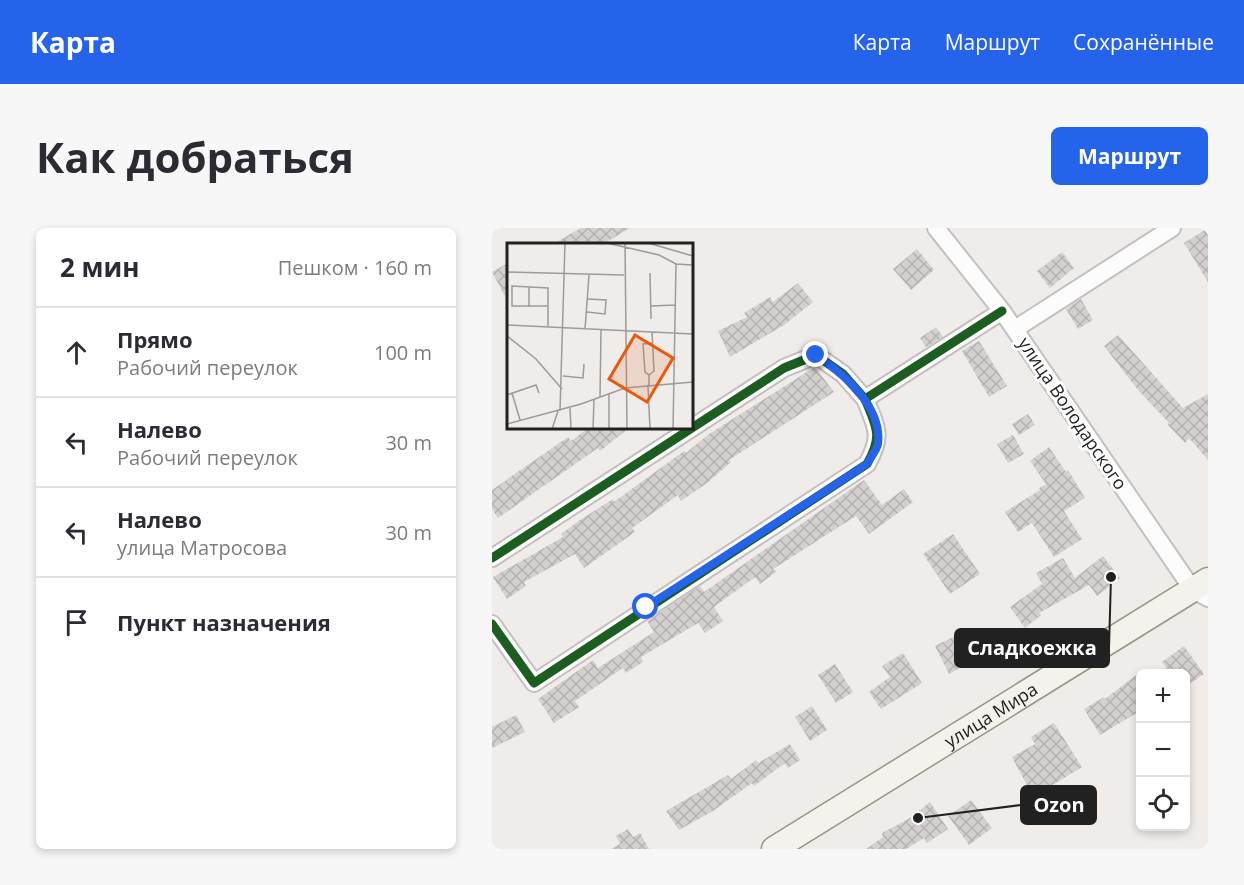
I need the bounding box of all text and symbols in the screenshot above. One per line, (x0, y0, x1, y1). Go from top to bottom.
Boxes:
text: Карта (30, 23, 116, 61)
text: Карта (853, 28, 912, 56)
text: Маршрут (945, 28, 1040, 56)
text: Сохранённые (1073, 28, 1214, 56)
button: Маршрут (1051, 127, 1208, 185)
text: Как добраться (36, 128, 354, 185)
inset map (507, 243, 693, 429)
text: 2 мин (60, 249, 140, 285)
text: Пешком · 160 m (278, 254, 432, 281)
text: Прямо (117, 324, 193, 354)
street label: улица Володарского (1013, 332, 1133, 494)
icon: ahead (60, 336, 93, 369)
text: 100 m (374, 339, 432, 366)
route end (802, 341, 828, 367)
text: Рабочий переулок (117, 354, 298, 381)
text: Налево (117, 414, 202, 444)
icon: left (60, 426, 93, 459)
text: 30 m (385, 429, 432, 456)
text: Рабочий переулок (117, 444, 298, 471)
text: Налево (117, 504, 202, 534)
icon: left (60, 516, 93, 549)
text: 30 m (385, 519, 432, 546)
text: улица Матросова (117, 534, 287, 561)
route start (632, 593, 658, 619)
icon: arrive (60, 606, 93, 639)
text: Пункт назначения (117, 607, 331, 637)
callout: Сладкоежка (955, 629, 1109, 667)
text: Сладкоежка (967, 634, 1097, 661)
map controls (1136, 669, 1190, 831)
button: + (1136, 669, 1190, 723)
street label: улица Мира (940, 677, 1042, 753)
button: − (1136, 723, 1190, 777)
button: locate (1136, 777, 1190, 831)
callout: Ozon (1021, 786, 1096, 824)
text: Ozon (1033, 791, 1085, 818)

